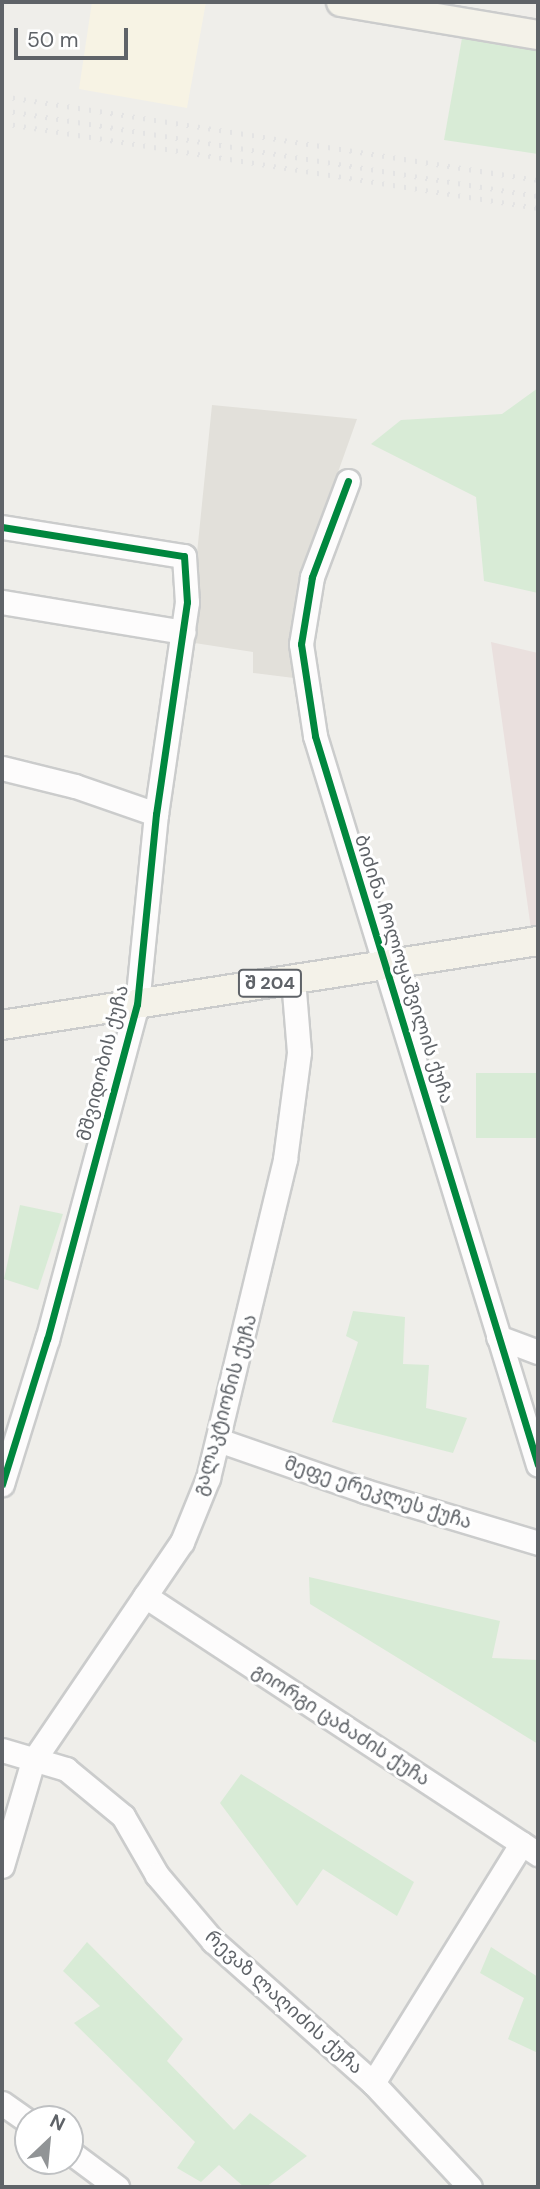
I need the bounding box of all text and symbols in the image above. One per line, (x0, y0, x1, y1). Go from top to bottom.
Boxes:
scale bar (18, 14, 131, 58)
text: 50 m (27, 26, 78, 54)
street label: ბიძინა ჩოლოყაშვილის ქუჩა (350, 832, 458, 1106)
road number: შ 204 (237, 968, 303, 998)
street label: მშვიდობის ქუჩა (73, 983, 133, 1143)
street label: გალაკტიონის ქუჩა (188, 1312, 262, 1498)
street label: მეფე ერეკლეს ქუჩა (282, 1452, 474, 1534)
street label: გიორგი ცაბაძის ქუჩა (248, 1659, 434, 1791)
street label: რევაზ ლაღიძის ქუჩა (200, 1925, 368, 2079)
north arrow (14, 2105, 84, 2175)
text: N (46, 2108, 69, 2137)

